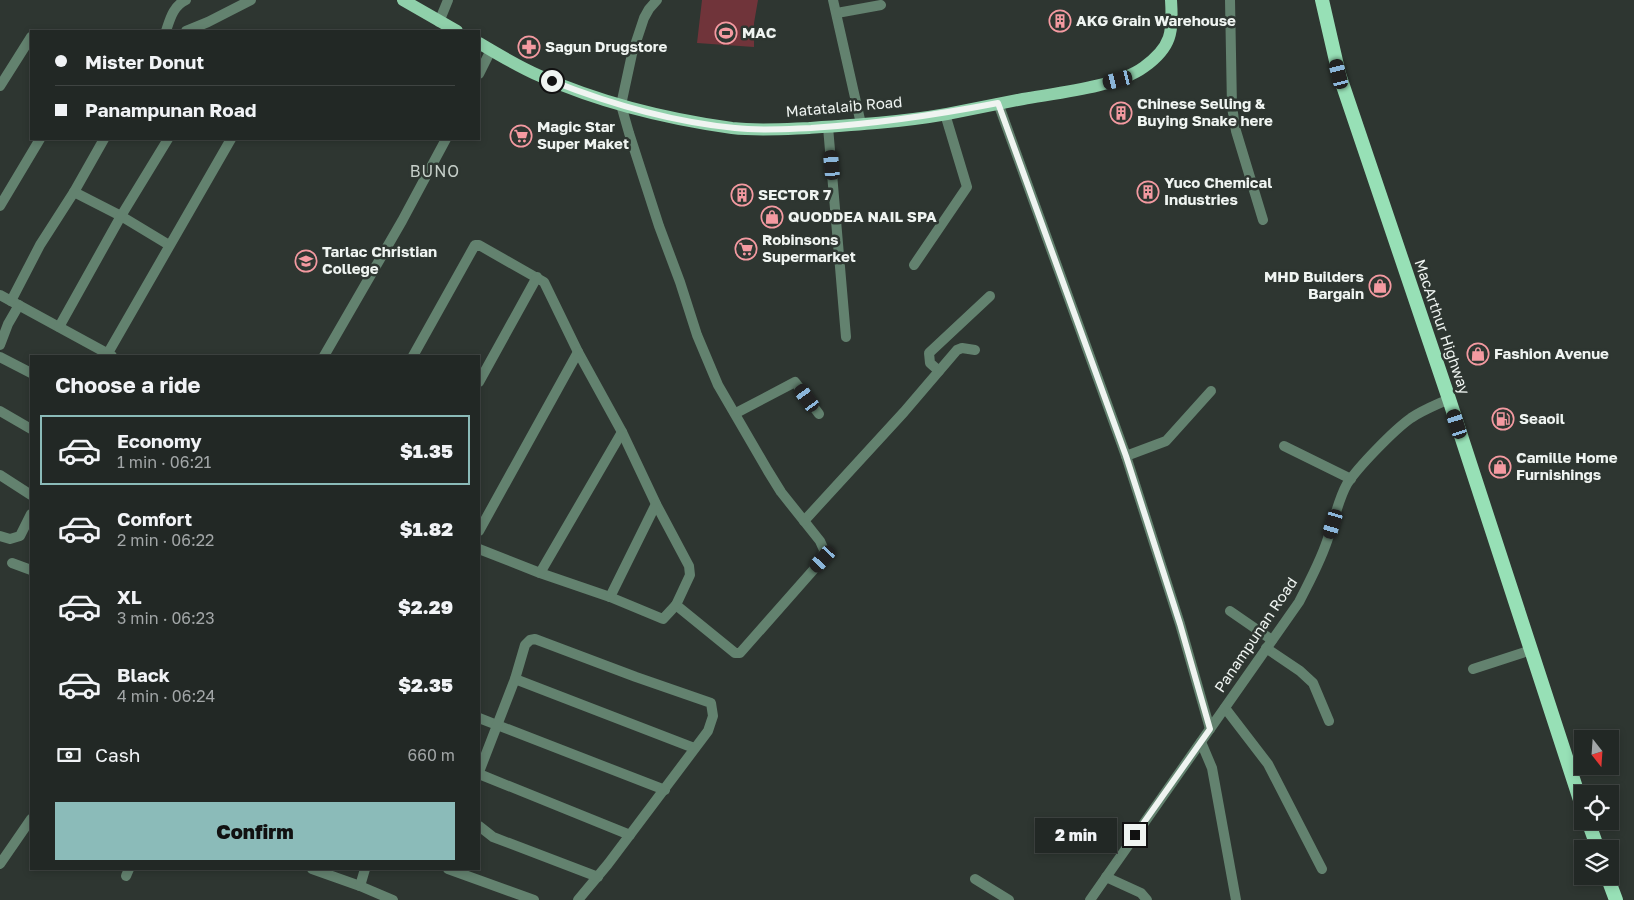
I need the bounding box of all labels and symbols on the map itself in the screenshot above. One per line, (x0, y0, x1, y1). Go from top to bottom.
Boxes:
building icon: AKG Grain Warehouse (1048, 9, 1072, 33)
place label: AKG Grain Warehouse (1076, 11, 1236, 29)
sports icon: MAC (714, 21, 738, 45)
place label: MAC (742, 23, 777, 41)
pharmacy icon: Sagun Drugstore (517, 35, 541, 59)
place label: Sagun Drugstore (545, 37, 667, 55)
car (1328, 58, 1349, 90)
car (1101, 69, 1134, 91)
route start (541, 70, 563, 92)
street label: Matatalaib Road (785, 92, 903, 120)
place label: Chinese Selling & Buying Snake here (1137, 94, 1273, 129)
building icon: Chinese Selling & Buying Snake here (1109, 101, 1133, 125)
place label: Magic Star Super Maket (537, 117, 629, 152)
supermarket icon: Magic Star Super Maket (509, 124, 533, 148)
car (823, 149, 840, 181)
district label: BUNO (410, 161, 460, 181)
place label: Yuco Chemical Industries (1164, 173, 1272, 208)
building icon: Yuco Chemical Industries (1136, 180, 1160, 204)
building icon: SECTOR 7 (730, 183, 754, 207)
place label: SECTOR 7 (758, 185, 831, 203)
shop icon: QUODDEA NAIL SPA (760, 205, 784, 229)
place label: QUODDEA NAIL SPA (788, 207, 937, 225)
place label: Robinsons Supermarket (762, 230, 856, 265)
supermarket icon: Robinsons Supermarket (734, 237, 758, 261)
place label: Tarlac Christian College (322, 242, 437, 277)
school or university icon: Tarlac Christian College (294, 249, 318, 273)
street label: MacArthur Highway (1411, 257, 1475, 397)
place label: MHD Builders Bargain (1264, 267, 1364, 302)
shop icon: MHD Builders Bargain (1368, 274, 1392, 298)
shop icon: Fashion Avenue (1466, 342, 1490, 366)
place label: Fashion Avenue (1494, 344, 1609, 362)
car (792, 381, 821, 415)
car (1445, 407, 1468, 441)
fuel station icon: Seaoil (1491, 407, 1515, 431)
place label: Seaoil (1519, 409, 1565, 427)
place label: Camille Home Furnishings (1516, 448, 1618, 483)
shop icon: Camille Home Furnishings (1488, 455, 1512, 479)
car (1321, 507, 1344, 541)
car (807, 543, 838, 575)
street label: Panampunan Road (1210, 574, 1300, 695)
north arrow (1574, 730, 1619, 775)
callout: 2 min (1035, 818, 1118, 852)
route end (1124, 824, 1146, 846)

